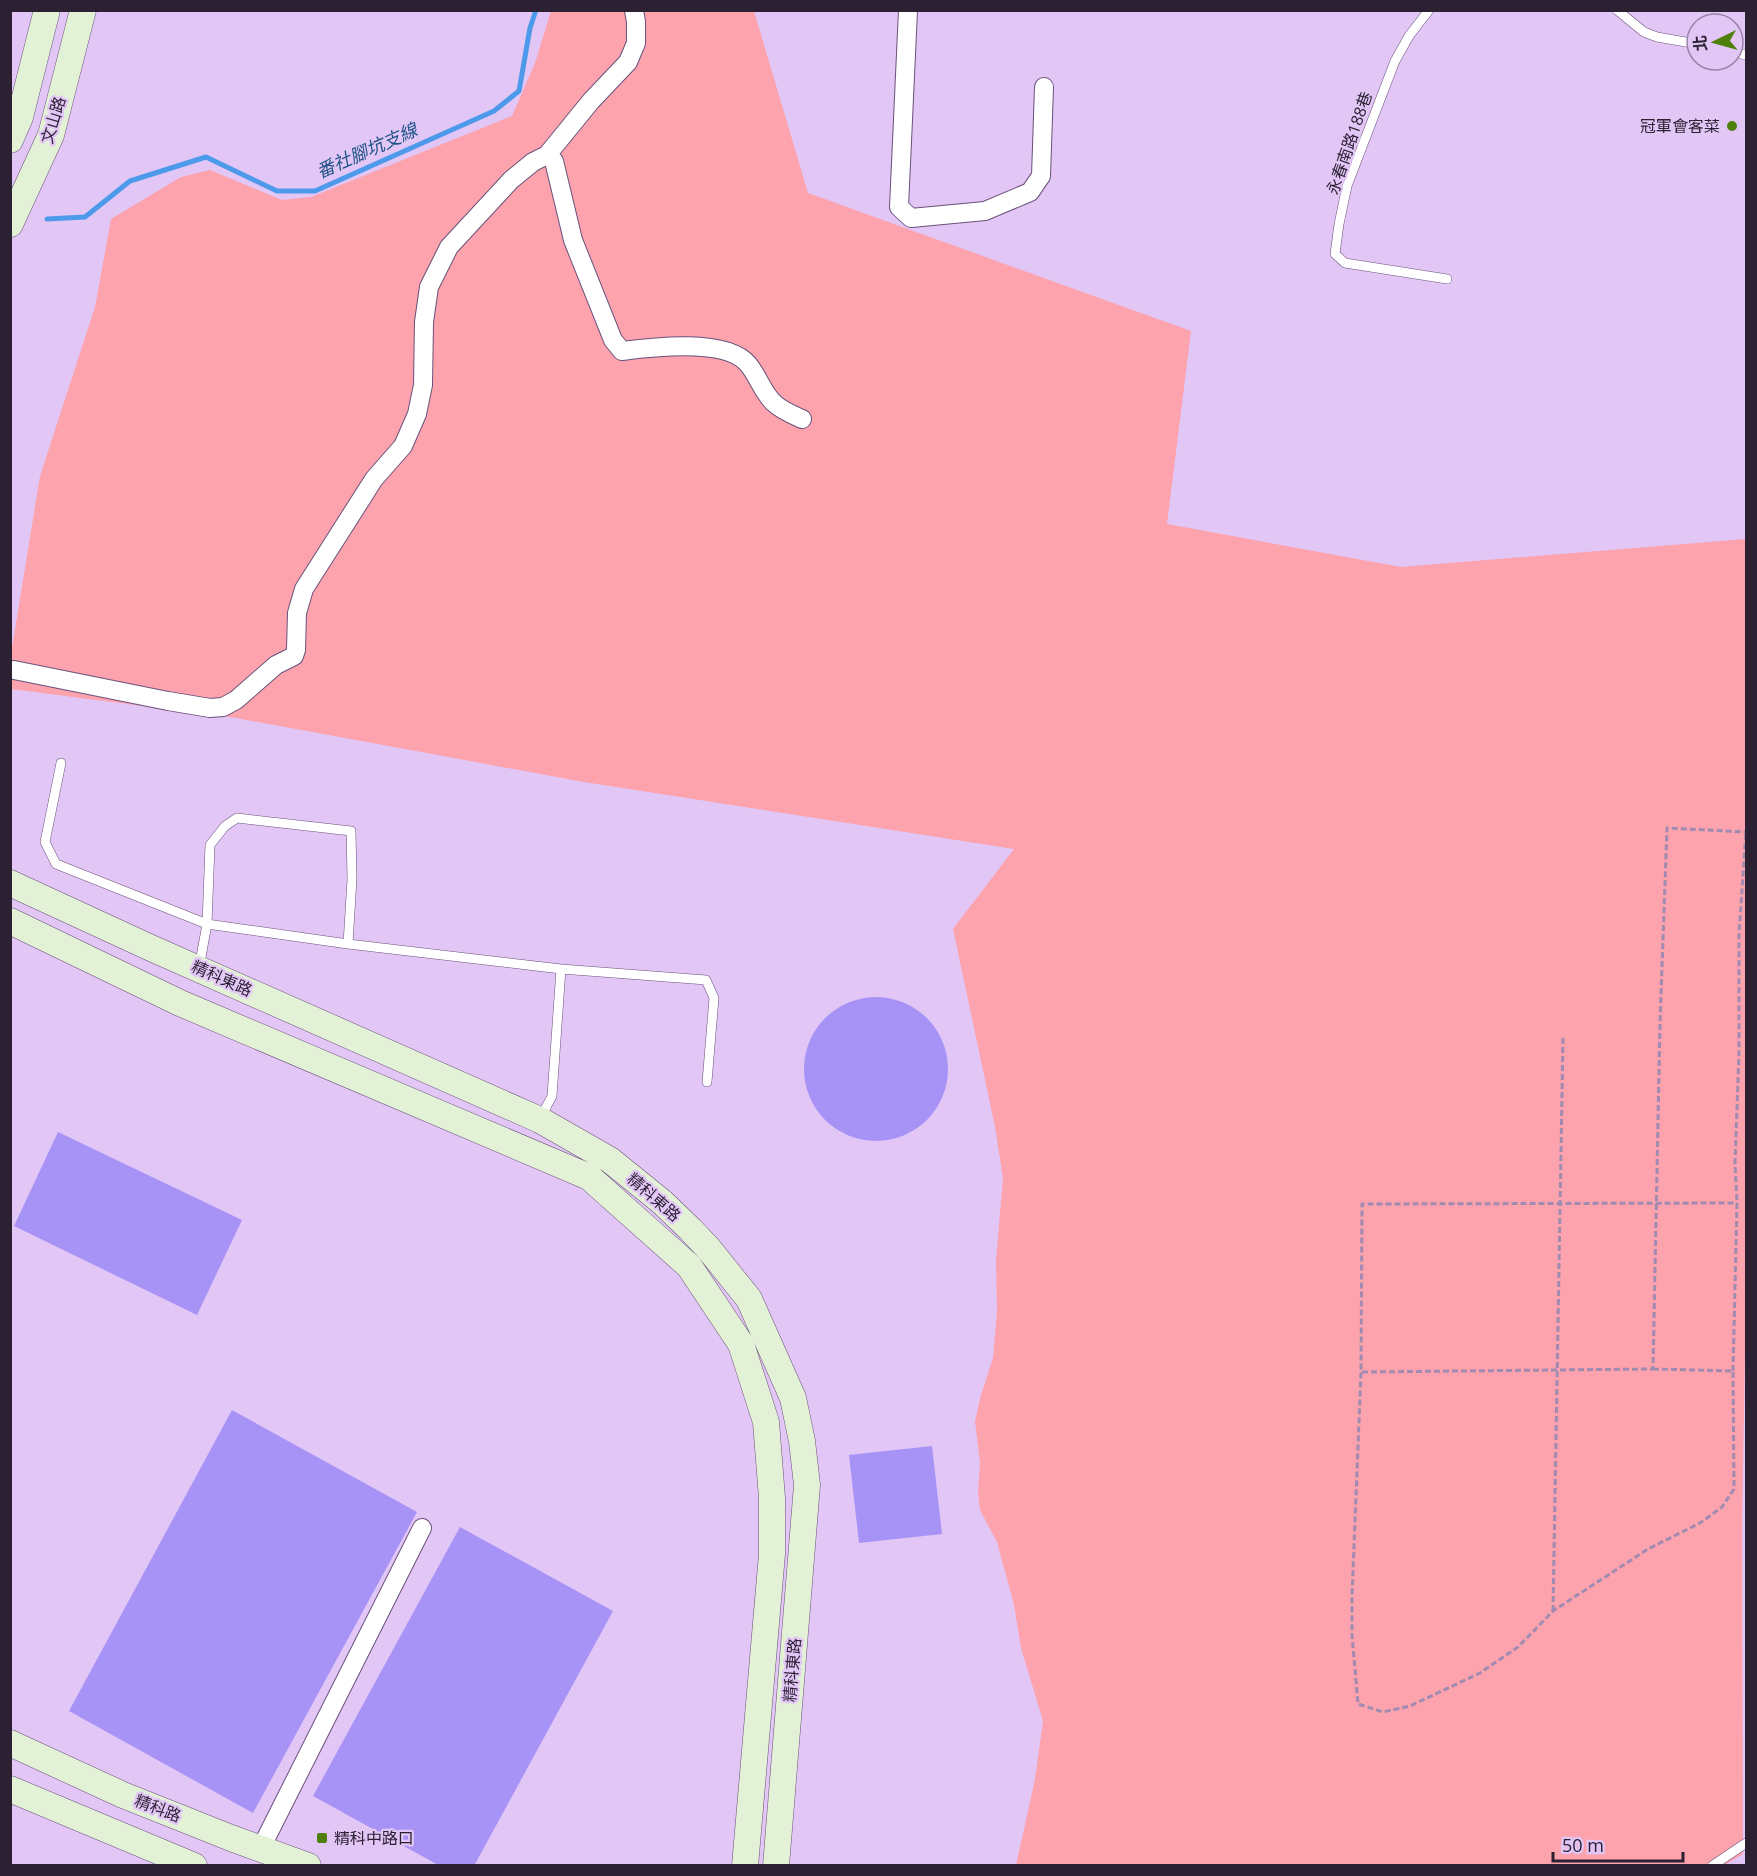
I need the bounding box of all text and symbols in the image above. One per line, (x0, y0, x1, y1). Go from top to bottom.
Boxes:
north arrow (1685, 12, 1745, 72)
text: 北 (1688, 34, 1712, 52)
street label: 永春南路188巷 (1321, 89, 1377, 197)
street label: 文山路 (35, 94, 71, 146)
place label: 冠軍會客菜 (1640, 115, 1720, 137)
water label: 番社腳坑支線 (312, 116, 423, 183)
marker: 冠軍會客菜 (1725, 119, 1739, 133)
street label: 精科東路 (188, 955, 256, 1001)
street label: 精科東路 (623, 1168, 685, 1226)
street label: 精科東路 (778, 1637, 806, 1703)
street label: 精科路 (132, 1789, 184, 1827)
scale bar (1553, 1825, 1684, 1863)
place label: 精科中路口 (334, 1827, 414, 1849)
marker: 精科中路口 (315, 1831, 329, 1845)
text: 50 m (1562, 1833, 1604, 1857)

